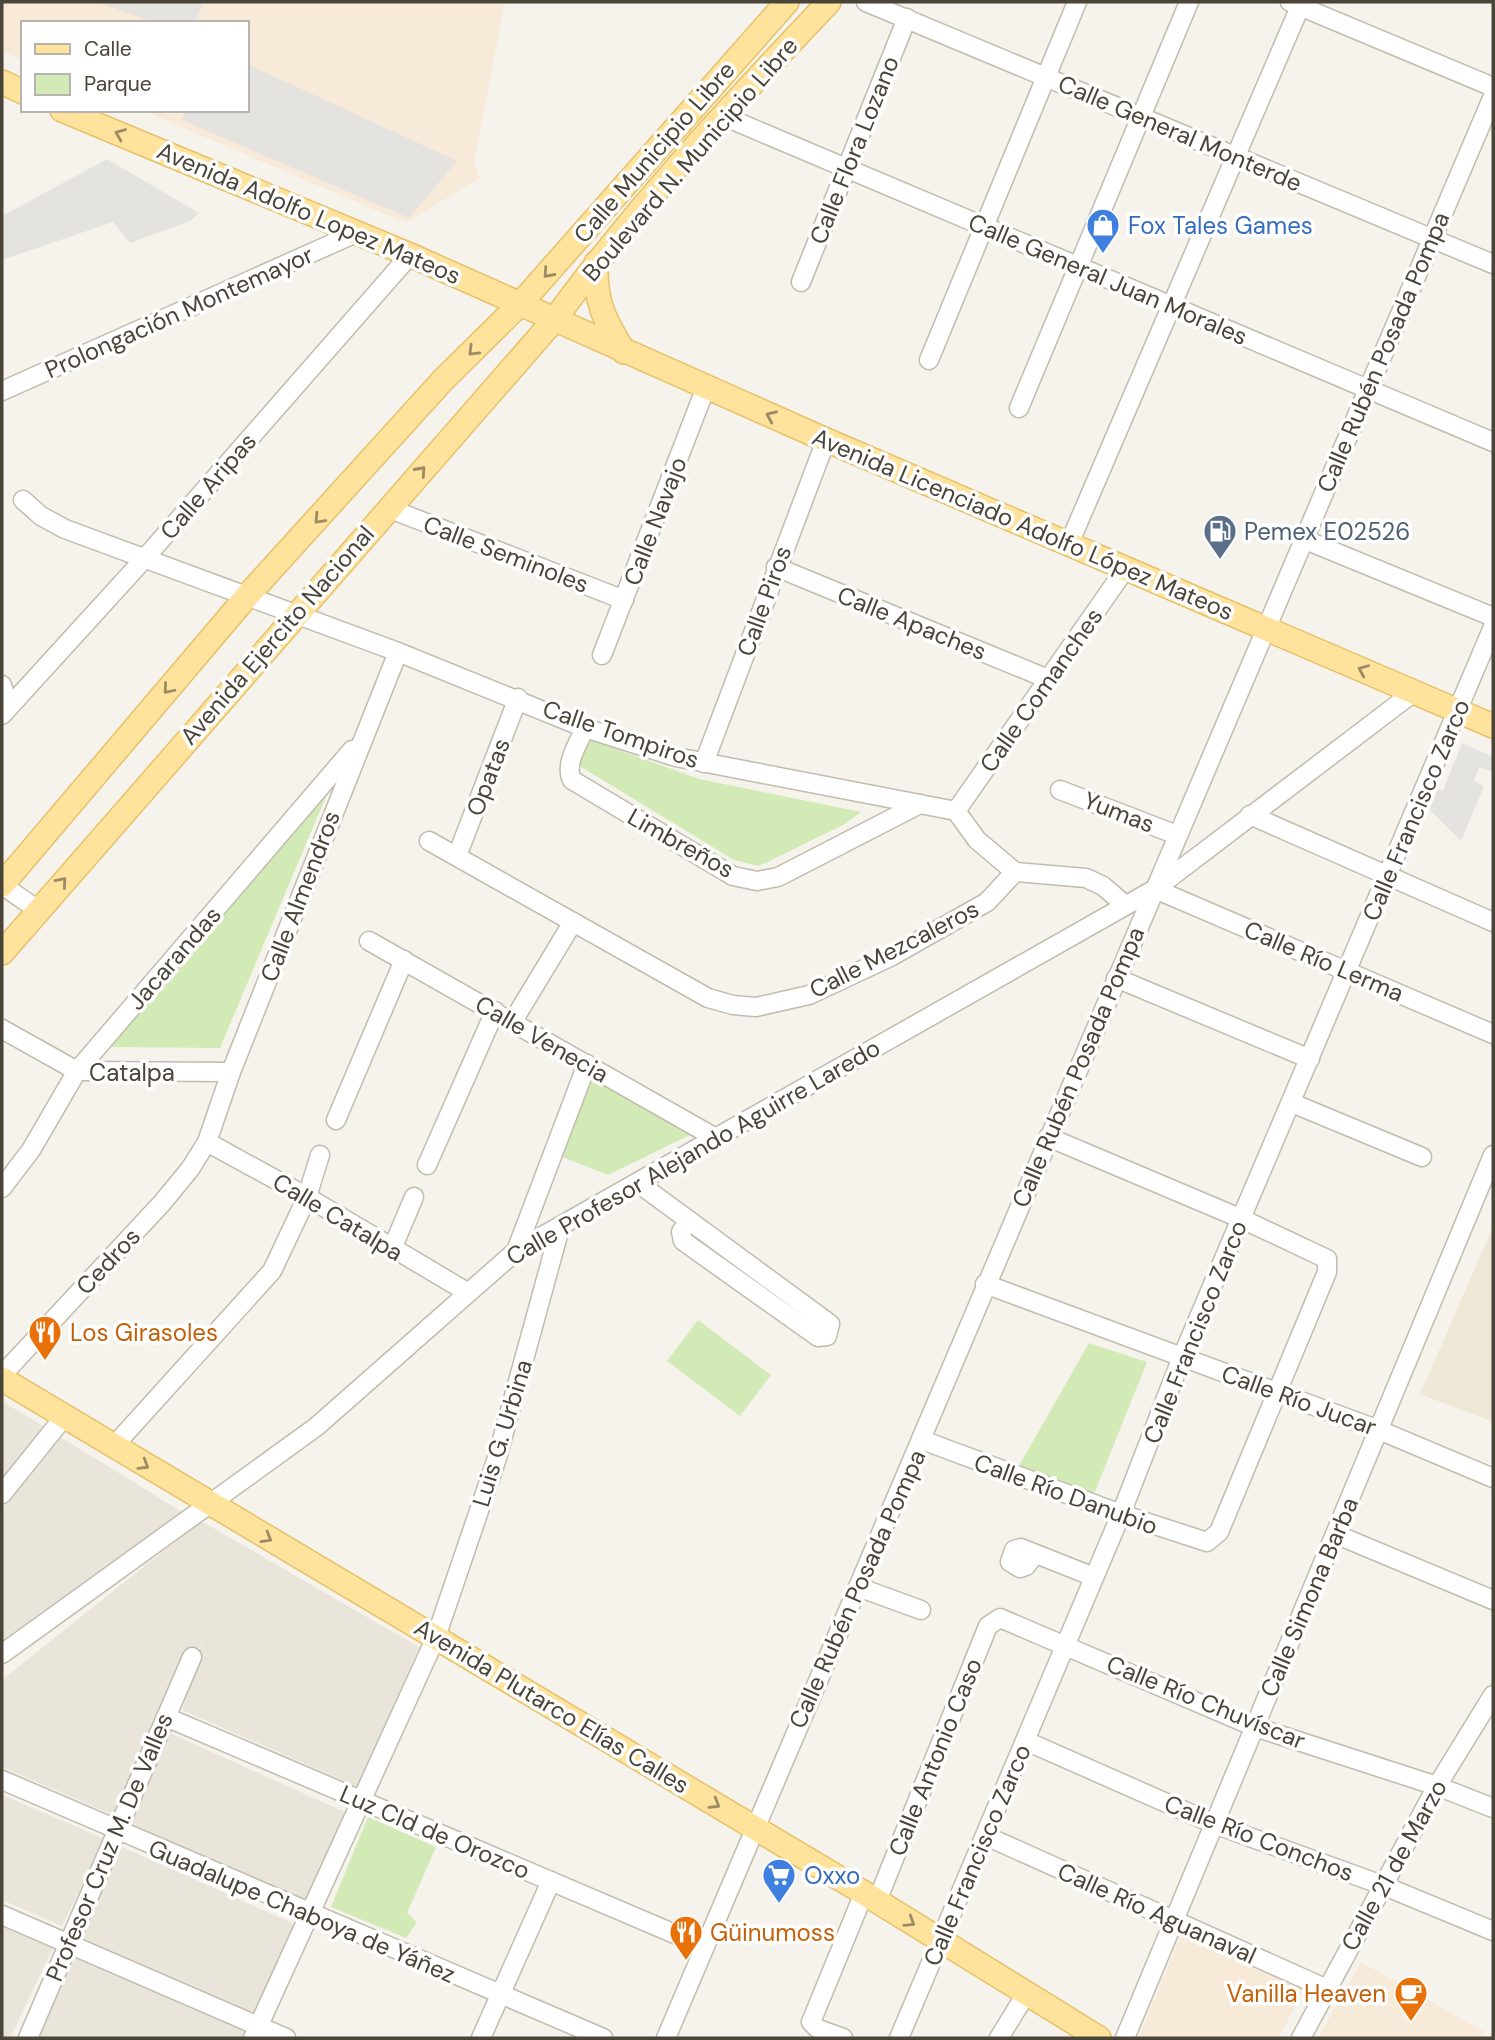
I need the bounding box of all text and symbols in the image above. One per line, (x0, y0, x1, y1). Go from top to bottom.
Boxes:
legend (21, 21, 248, 112)
street label: Boulevard N. Municipio Libre (575, 31, 805, 287)
text: Calle (84, 35, 132, 63)
street label: Calle Flora Lozano (802, 51, 906, 249)
street label: Calle Municipio Libre (567, 55, 741, 249)
street label: Calle General Monterde (1053, 68, 1307, 198)
text: Parque (84, 70, 152, 98)
one-way arrow (114, 128, 126, 142)
street label: Avenida Adolfo Lopez Mateos (152, 135, 466, 291)
street label: Calle General Juan Morales (964, 206, 1252, 352)
shop icon: Fox Tales Games (1084, 206, 1122, 255)
street label: Calle Rubén Posada Pompa (1310, 207, 1456, 497)
place label: Fox Tales Games (1128, 210, 1313, 241)
street label: Prolongación Montemayor (40, 239, 318, 385)
one-way arrow (543, 265, 556, 278)
one-way arrow (469, 343, 481, 355)
one-way arrow (766, 410, 778, 424)
street label: Avenida Licenciado Adolfo López Mateos (808, 421, 1238, 627)
street label: Calle Aripas (153, 426, 263, 546)
street label: Calle Navajo (616, 452, 694, 590)
one-way arrow (413, 466, 425, 479)
street label: Calle Seminoles (419, 508, 593, 600)
one-way arrow (315, 511, 328, 524)
fuel station icon: Pemex E02526 (1201, 512, 1239, 561)
place label: Pemex E02526 (1244, 516, 1410, 547)
street label: Avenida Ejercito Nacional (173, 519, 381, 751)
street label: Calle Piros (730, 541, 798, 661)
street label: Calle Apaches (833, 579, 991, 667)
street label: Calle Comanches (973, 602, 1109, 778)
one-way arrow (1358, 664, 1370, 678)
one-way arrow (164, 681, 176, 694)
street label: Calle Tompiros (539, 693, 703, 775)
street label: Calle Francisco Zarco (1355, 694, 1477, 926)
street label: Opatas (459, 734, 517, 820)
street label: Yumas (1079, 784, 1159, 840)
street label: Limbreños (622, 801, 740, 885)
street label: Calle Almendros (253, 806, 347, 986)
one-way arrow (54, 878, 66, 891)
street label: Calle Mezcaleros (804, 893, 984, 1005)
street label: Jacarandas (120, 900, 228, 1016)
street label: Calle Río Lerma (1240, 913, 1408, 1009)
street label: Calle Rubén Posada Pompa (1005, 922, 1151, 1212)
street label: Calle Venecia (470, 988, 614, 1090)
street label: Calle Profesor Alejando Aguirre Laredo (500, 1032, 886, 1272)
street label: Catalpa (89, 1057, 175, 1088)
street label: Calle Catalpa (267, 1166, 409, 1268)
street label: Calle Francisco Zarco (1136, 1216, 1254, 1448)
street label: Cedros (69, 1221, 147, 1301)
restaurant icon: Los Girasoles (26, 1313, 64, 1362)
place label: Los Girasoles (70, 1317, 218, 1348)
street label: Luis G. Urbina (465, 1356, 539, 1510)
street label: Calle Río Jucar (1217, 1358, 1381, 1442)
street label: Calle Rubén Posada Pompa (781, 1445, 933, 1733)
street label: Calle Río Danubio (970, 1446, 1162, 1542)
one-way arrow (137, 1457, 150, 1470)
street label: Calle Simona Barba (1253, 1492, 1365, 1702)
one-way arrow (259, 1530, 272, 1543)
street label: Avenida Plutarco Elías Calles (409, 1612, 695, 1800)
street label: Calle Río Chuvíscar (1102, 1648, 1310, 1756)
street label: Calle Antonio Caso (881, 1654, 989, 1860)
street label: Profesor Cruz M. De Valles (38, 1708, 180, 1986)
street label: Calle Francisco Zarco (916, 1739, 1038, 1971)
street label: Calle 21 de Marzo (1334, 1774, 1454, 1956)
street label: Luz CId de Orozco (335, 1778, 535, 1886)
street label: Calle Río Conchos (1160, 1788, 1358, 1888)
one-way arrow (708, 1796, 721, 1809)
street label: Guadalupe Chaboya de Yáñez (144, 1832, 460, 1990)
street label: Calle Río Aguanaval (1053, 1855, 1261, 1971)
supermarket icon: Oxxo (760, 1856, 798, 1905)
place label: Oxxo (804, 1860, 860, 1891)
restaurant icon: Güinumoss (667, 1913, 705, 1962)
one-way arrow (902, 1914, 915, 1927)
place label: Güinumoss (710, 1917, 835, 1948)
cafe icon: Vanilla Heaven (1392, 1974, 1430, 2023)
place label: Vanilla Heaven (1227, 1978, 1386, 2009)

